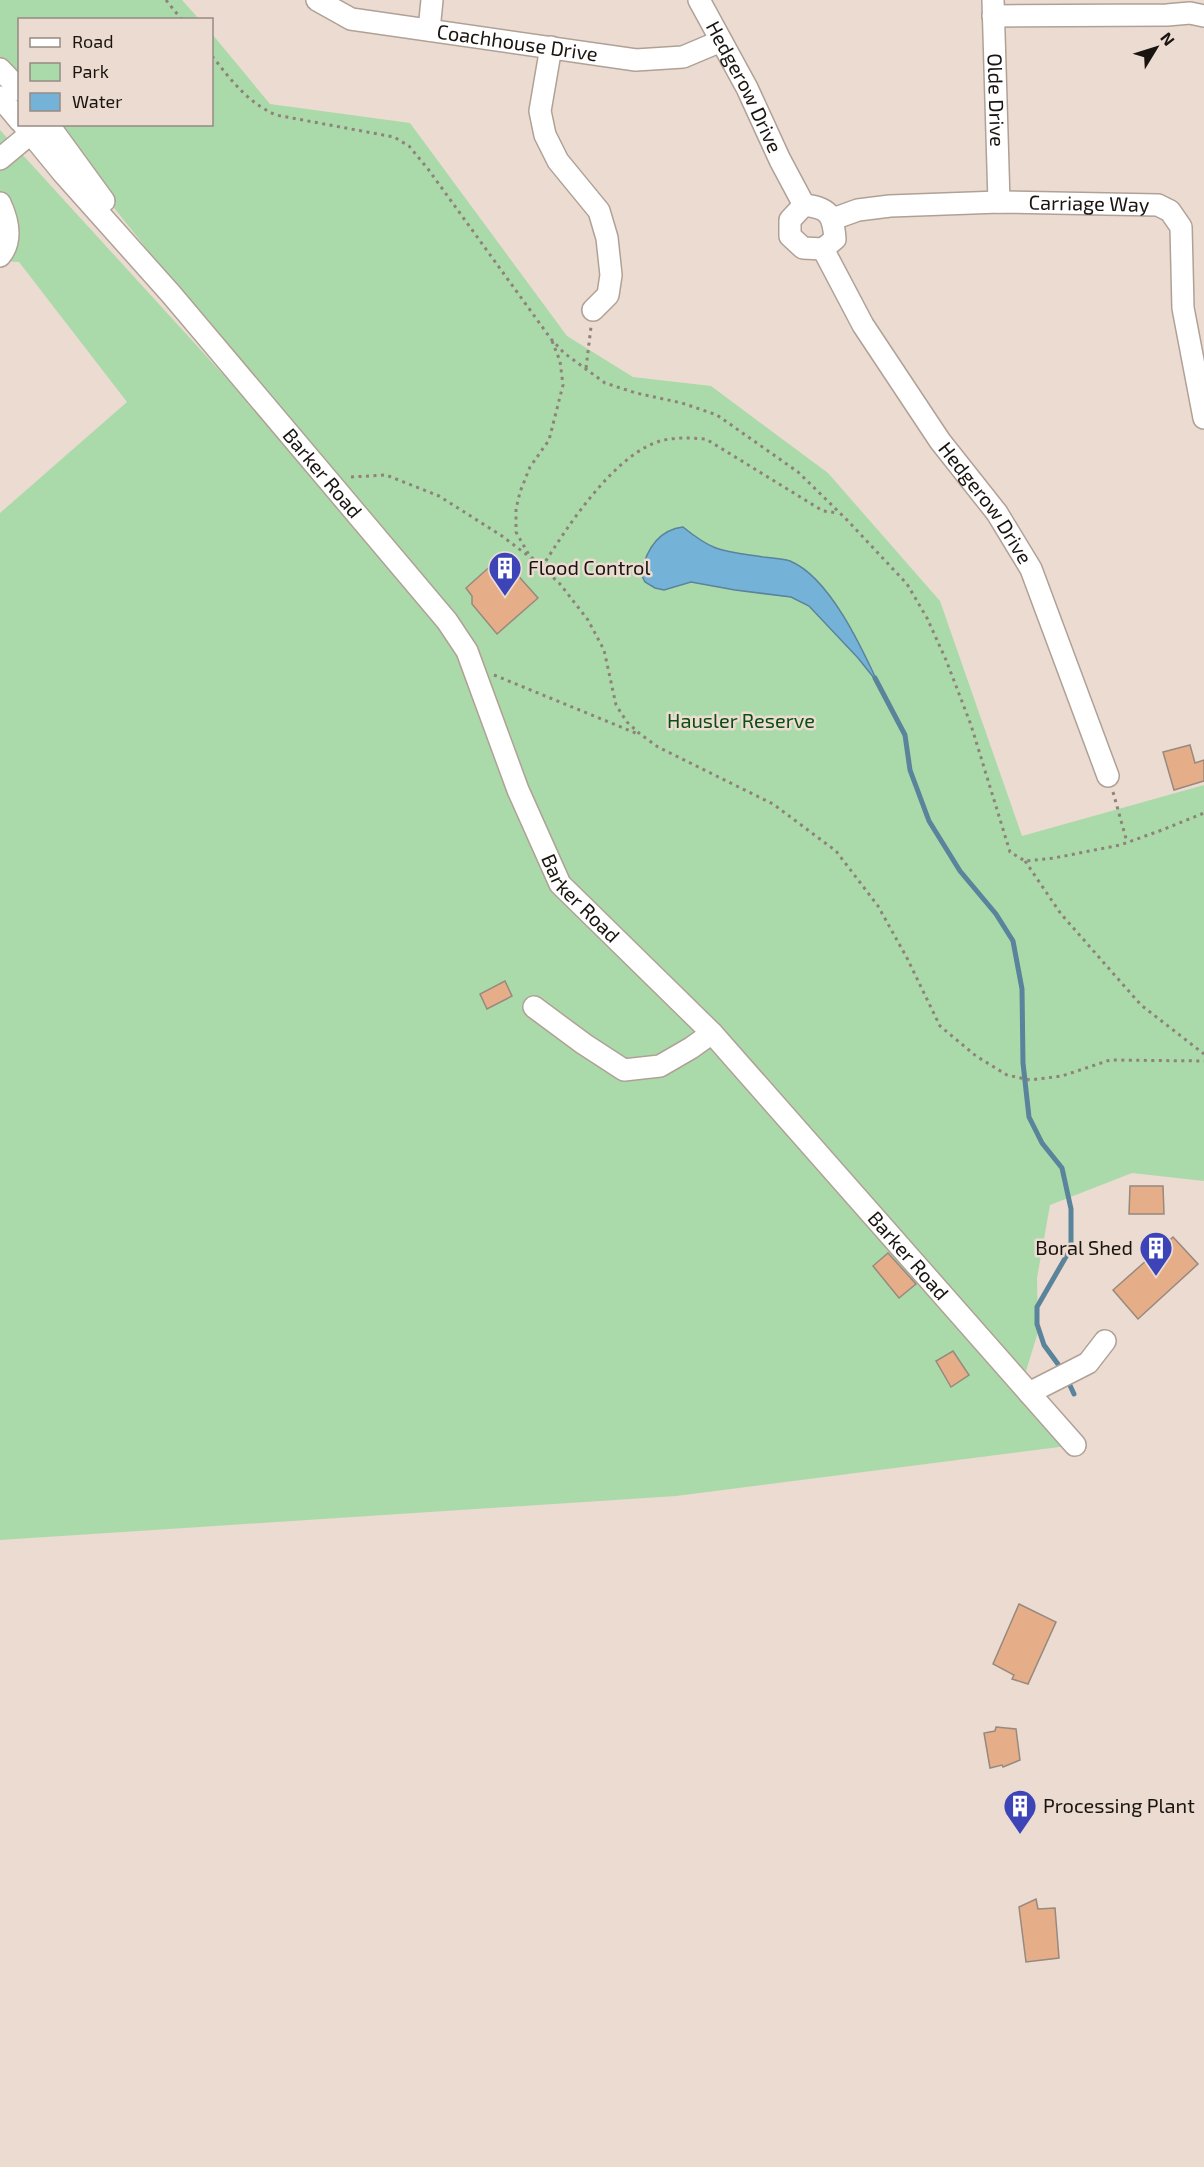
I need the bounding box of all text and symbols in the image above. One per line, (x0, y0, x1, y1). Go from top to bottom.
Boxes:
street label: Hedgerow Drive (702, 16, 788, 156)
legend (18, 18, 213, 126)
street label: Coachhouse Drive (435, 18, 600, 65)
north arrow (1126, 18, 1186, 78)
text: N (1157, 28, 1179, 49)
text: Road (72, 30, 113, 52)
street label: Olde Drive (984, 53, 1010, 147)
text: Park (72, 60, 109, 82)
text: Water (72, 90, 122, 112)
street label: Carriage Way (1029, 190, 1150, 216)
street label: Barker Road (278, 423, 368, 522)
street label: Hedgerow Drive (934, 437, 1038, 568)
building icon: Flood Control (487, 550, 523, 597)
place label: Flood Control (528, 555, 650, 579)
park label: Hausler Reserve (667, 708, 815, 732)
street label: Barker Road (537, 850, 625, 947)
street label: Barker Road (863, 1206, 954, 1304)
building icon: Boral Shed (1138, 1230, 1174, 1277)
place label: Boral Shed (1035, 1235, 1133, 1259)
building icon: Processing Plant (1002, 1788, 1038, 1835)
place label: Processing Plant (1043, 1793, 1195, 1817)

